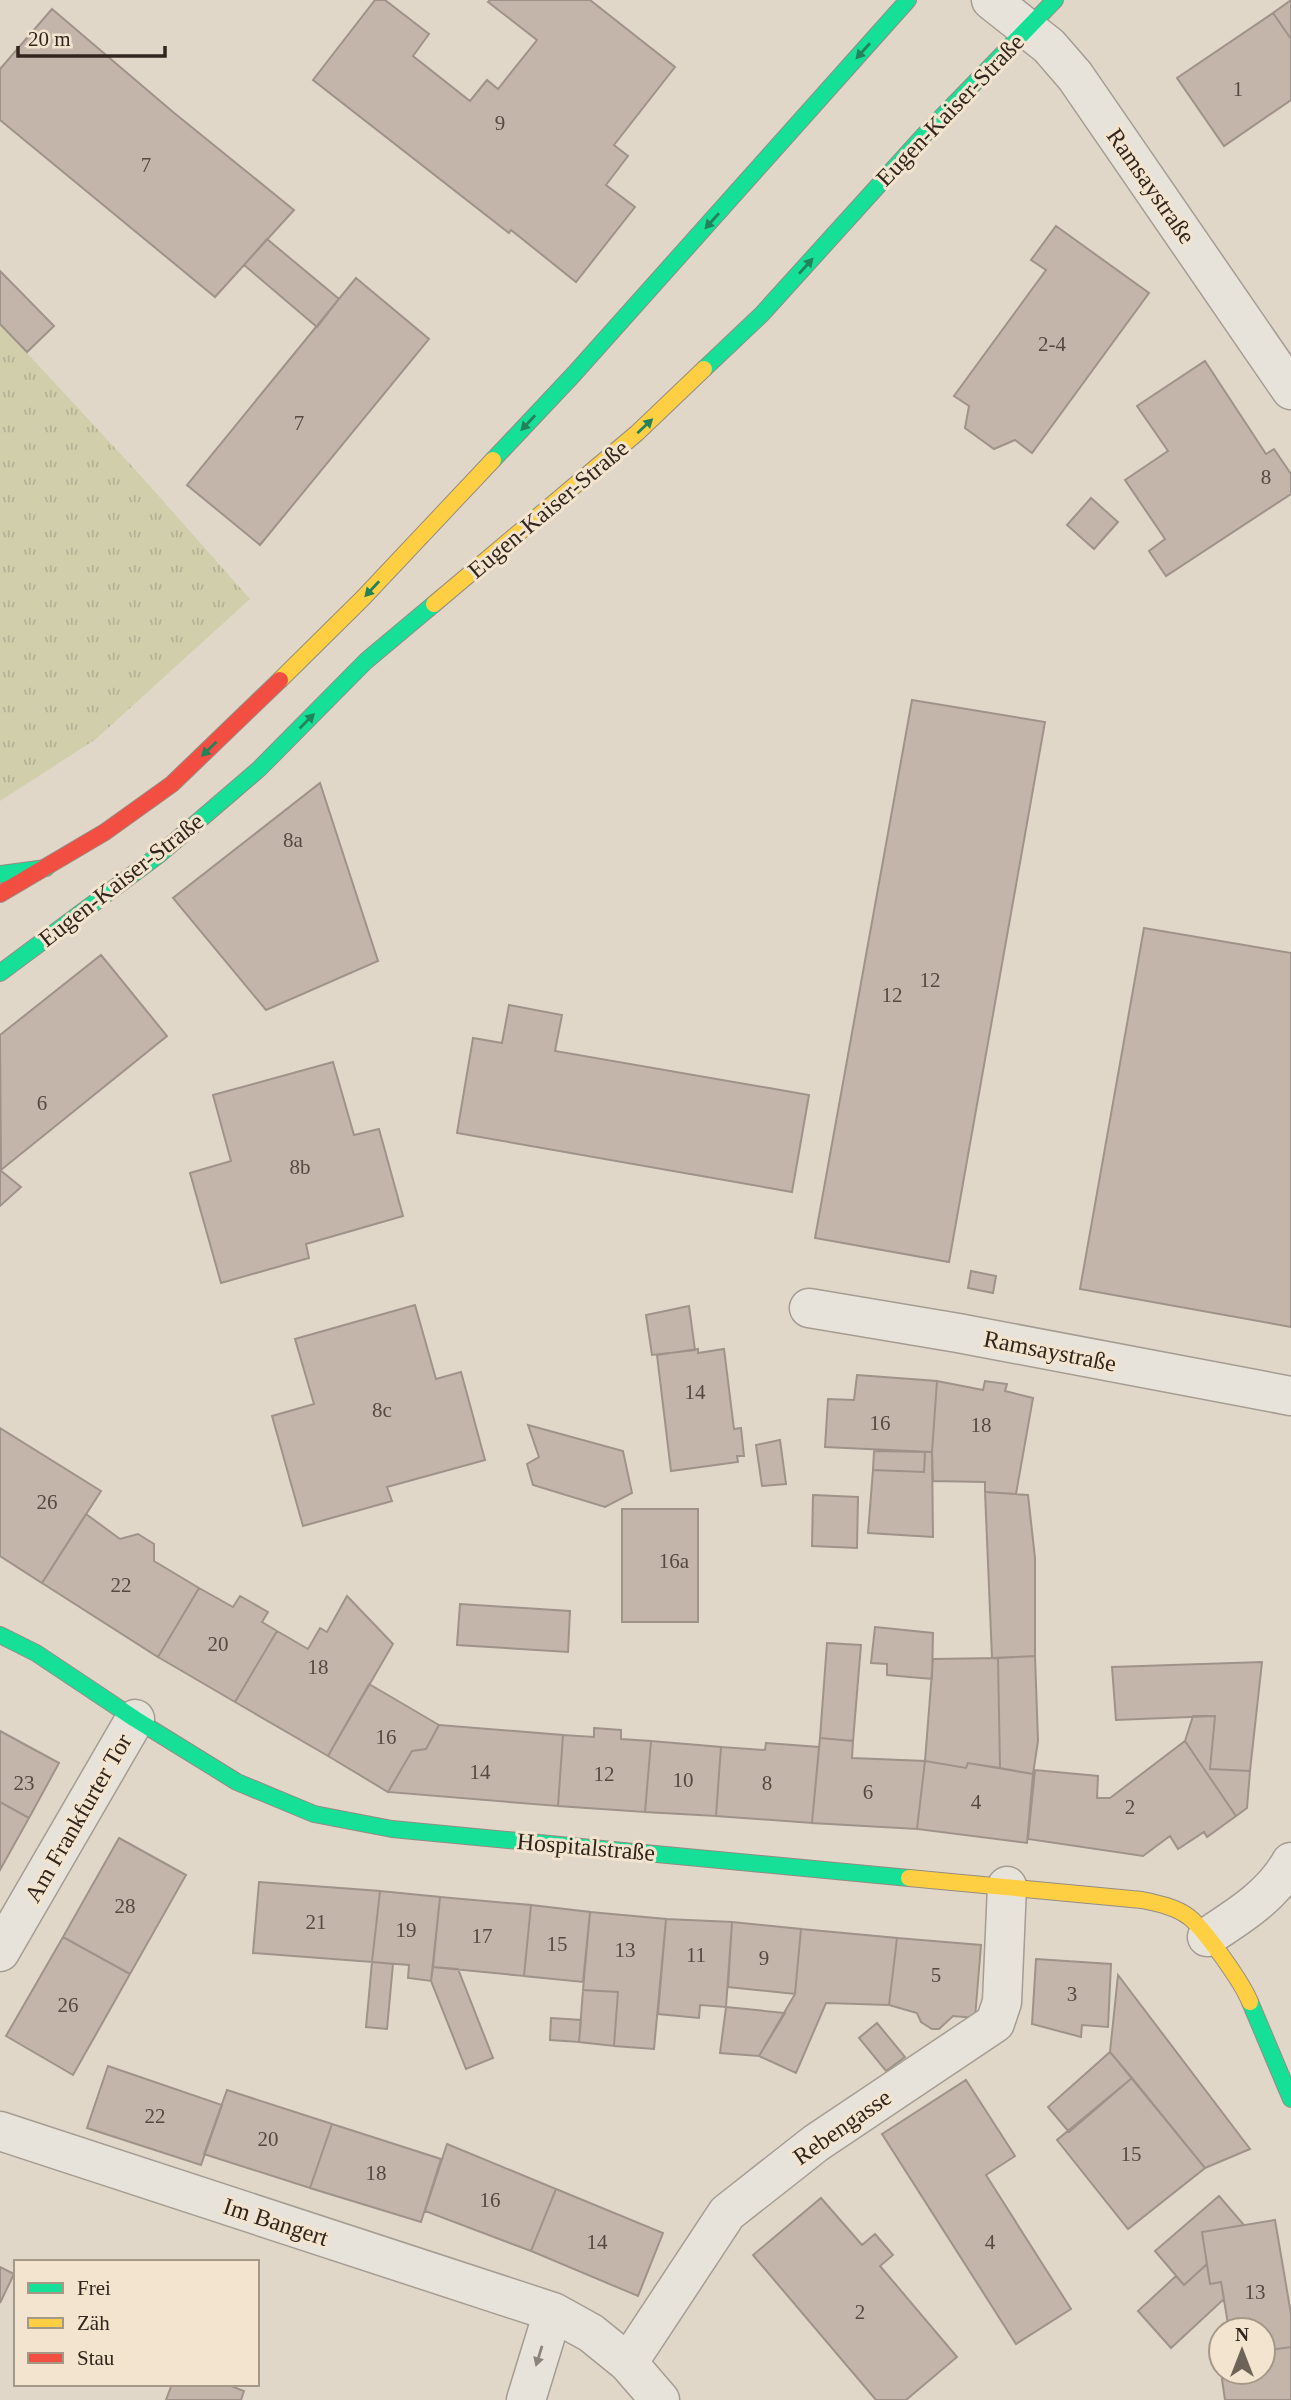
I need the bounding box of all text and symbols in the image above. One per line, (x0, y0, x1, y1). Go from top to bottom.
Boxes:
scale bar (18, 14, 164, 58)
text: 20 m (28, 27, 71, 51)
street label: Eugen-Kaiser-Straße (871, 29, 1029, 191)
one-way arrow (856, 43, 872, 60)
house number: 1 (1233, 77, 1243, 101)
house number: 9 (495, 111, 505, 135)
street label: Ramsaystraße (1102, 123, 1200, 249)
house number: 7 (141, 153, 151, 177)
one-way arrow (704, 212, 720, 229)
one-way arrow (798, 257, 814, 275)
house number: 2-4 (1038, 332, 1066, 356)
house number: 7 (294, 411, 304, 435)
one-way arrow (519, 415, 536, 432)
one-way arrow (636, 419, 653, 435)
street label: Eugen-Kaiser-Straße (463, 435, 633, 583)
house number: 8 (1261, 465, 1271, 489)
one-way arrow (364, 580, 380, 597)
one-way arrow (299, 712, 316, 729)
one-way arrow (201, 740, 218, 756)
street label: Eugen-Kaiser-Straße (34, 808, 208, 952)
house number: 8a (283, 828, 304, 852)
house number: 12 (920, 968, 941, 992)
house number: 12 (882, 983, 903, 1007)
house number: 6 (37, 1091, 47, 1115)
house number: 8b (290, 1155, 311, 1179)
street label: Ramsaystraße (981, 1325, 1119, 1377)
house number: 14 (685, 1380, 706, 1404)
house number: 8c (372, 1398, 392, 1422)
house number: 16 (870, 1411, 891, 1435)
house number: 18 (971, 1413, 992, 1437)
house number: 26 (37, 1490, 58, 1514)
house number: 16a (659, 1549, 690, 1573)
house number: 22 (111, 1573, 132, 1597)
house number: 20 (208, 1632, 229, 1656)
house number: 18 (308, 1655, 329, 1679)
house number: 16 (376, 1725, 397, 1749)
street label: Am Frankfurter Tor (19, 1729, 137, 1907)
house number: 14 (470, 1760, 491, 1784)
house number: 12 (594, 1762, 615, 1786)
house number: 10 (673, 1768, 694, 1792)
house number: 23 (14, 1771, 35, 1795)
house number: 8 (762, 1771, 772, 1795)
house number: 6 (863, 1780, 873, 1804)
house number: 4 (971, 1790, 982, 1814)
house number: 2 (1125, 1795, 1135, 1819)
street label: Hospitalstraße (516, 1828, 656, 1866)
house number: 28 (115, 1894, 136, 1918)
house number: 21 (306, 1910, 327, 1934)
house number: 19 (396, 1918, 417, 1942)
house number: 17 (472, 1924, 493, 1948)
house number: 15 (547, 1932, 568, 1956)
house number: 13 (615, 1938, 636, 1962)
house number: 11 (686, 1943, 706, 1967)
house number: 9 (759, 1946, 769, 1970)
house number: 5 (931, 1963, 941, 1987)
house number: 3 (1067, 1982, 1077, 2006)
house number: 26 (58, 1993, 79, 2017)
street label: Rebengasse (788, 2084, 896, 2170)
house number: 22 (145, 2104, 166, 2128)
house number: 20 (258, 2127, 279, 2151)
house number: 15 (1121, 2142, 1142, 2166)
house number: 18 (366, 2161, 387, 2185)
house number: 16 (480, 2188, 501, 2212)
street label: Im Bangert (220, 2193, 332, 2251)
house number: 14 (587, 2230, 608, 2254)
house number: 4 (985, 2230, 996, 2254)
legend (14, 2260, 259, 2386)
text: Frei (77, 2276, 111, 2300)
house number: 13 (1245, 2280, 1266, 2304)
house number: 2 (855, 2300, 865, 2324)
text: Zäh (77, 2311, 110, 2335)
north arrow (1207, 2316, 1277, 2386)
text: N (1235, 2324, 1249, 2345)
text: Stau (77, 2346, 115, 2370)
one-way arrow (534, 2346, 544, 2367)

